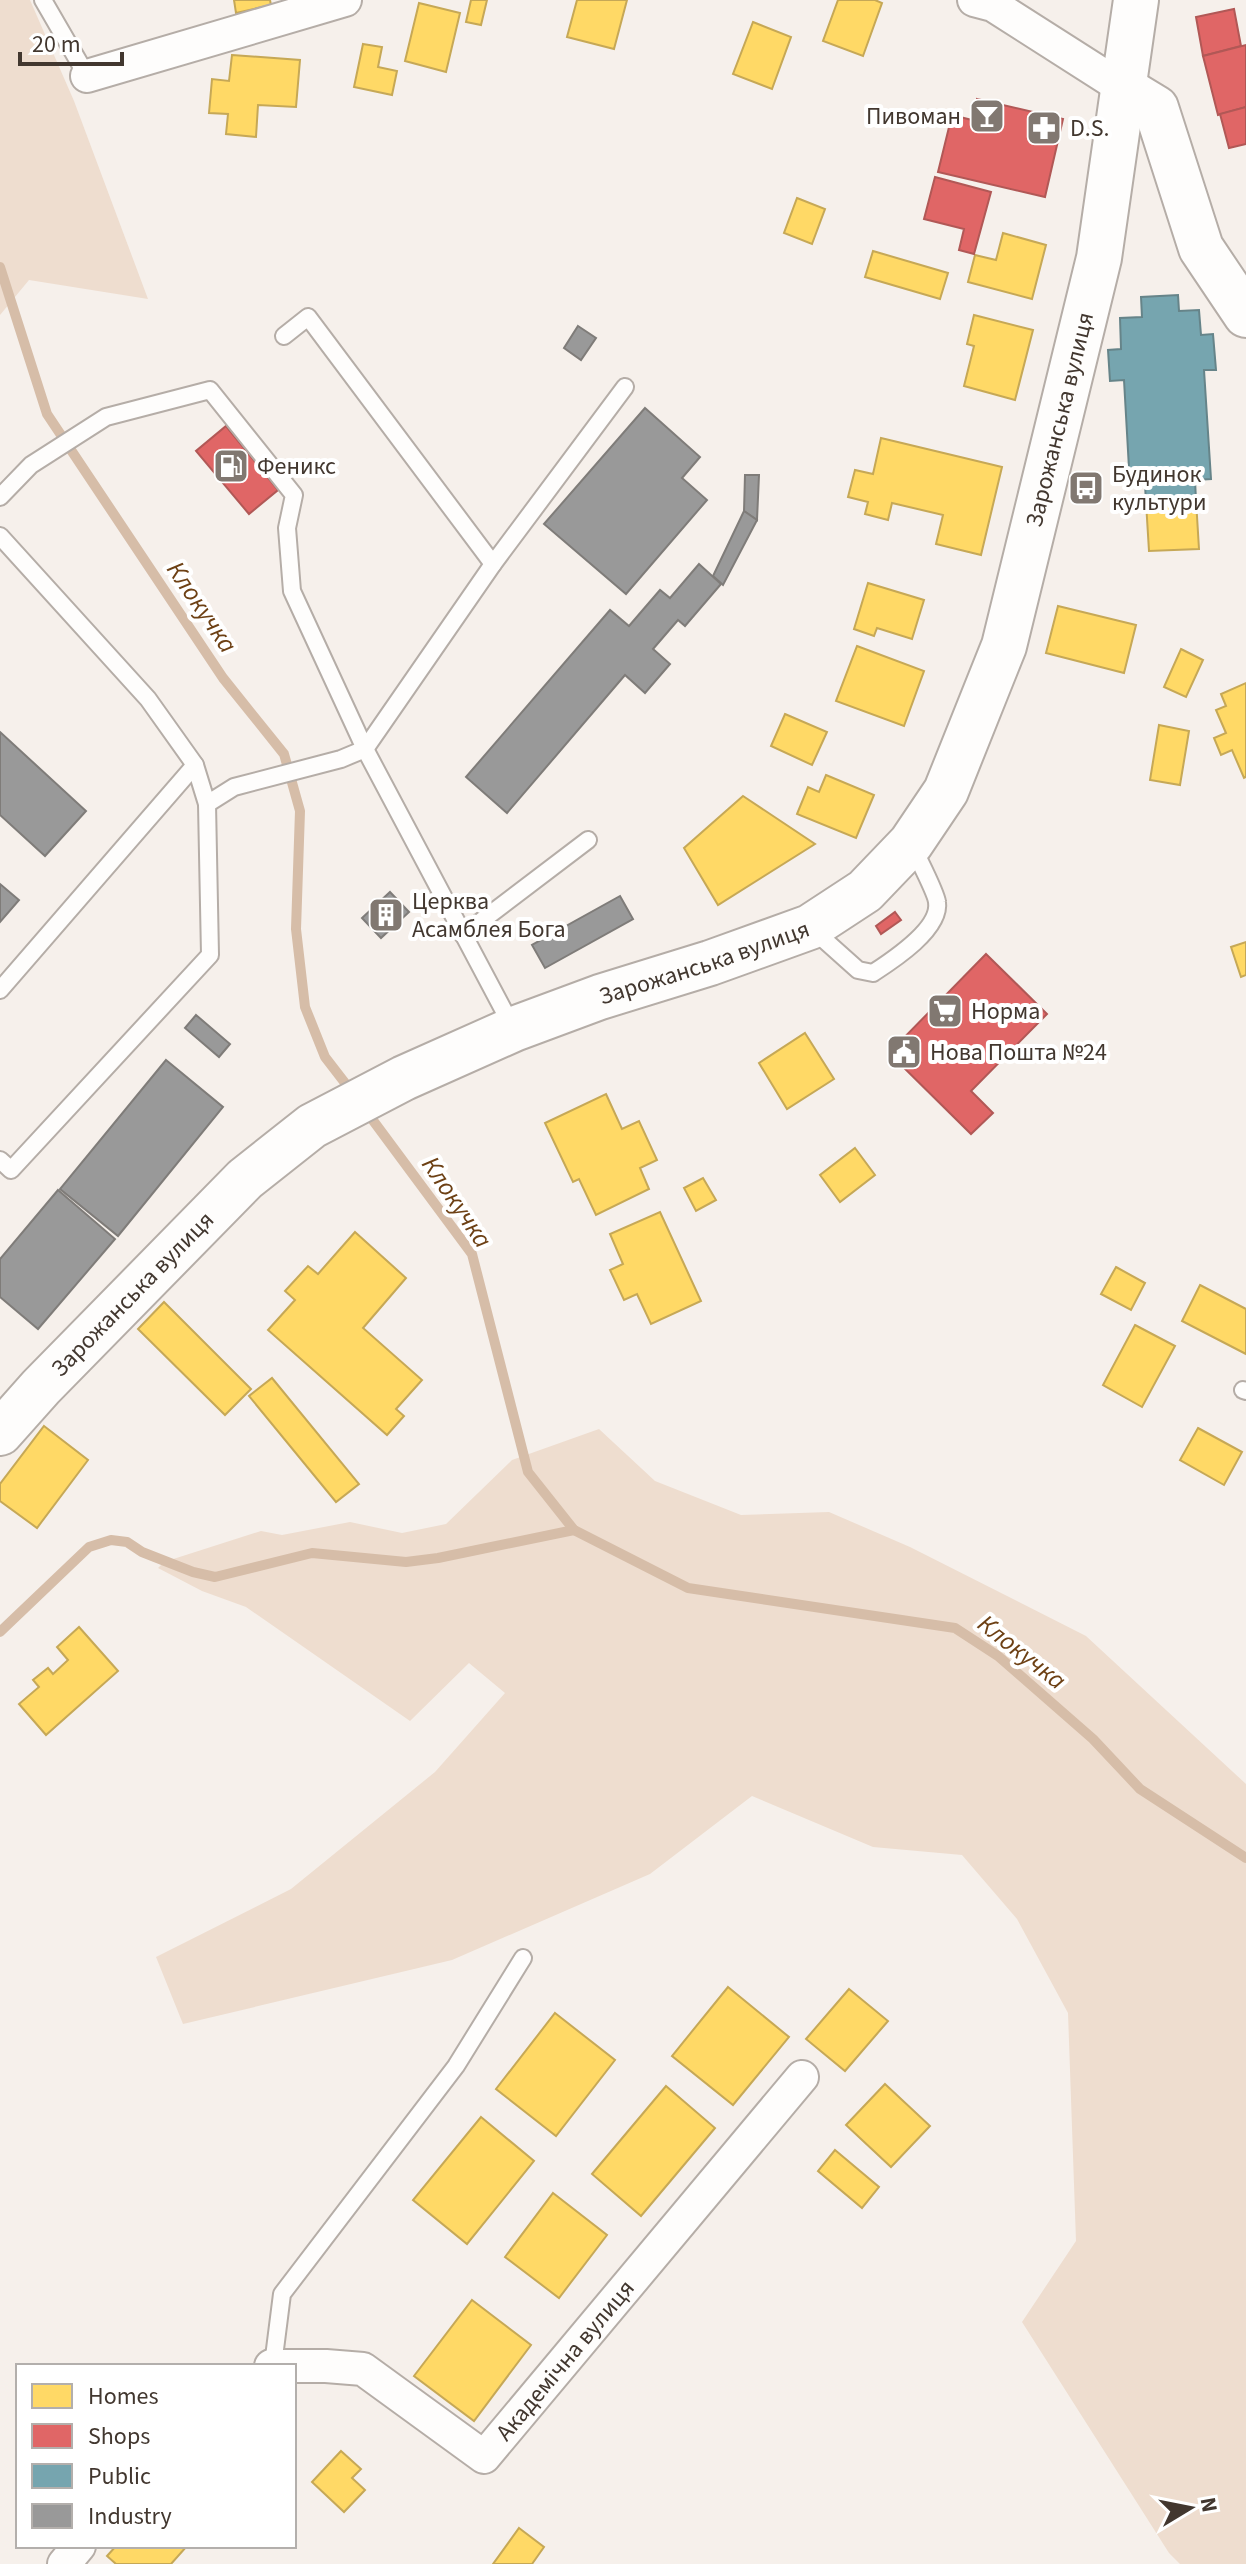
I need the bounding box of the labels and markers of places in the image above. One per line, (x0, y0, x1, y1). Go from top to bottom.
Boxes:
bar icon: Пивоман (968, 97, 1006, 135)
place label: Пивоман (866, 99, 961, 134)
pharmacy icon: D.S. (1025, 109, 1063, 147)
place label: D.S. (1070, 111, 1110, 146)
fuel station icon: Феникс (212, 447, 250, 485)
place label: Феникс (257, 449, 336, 484)
place label: Будинок культури (1112, 457, 1207, 520)
bus stop icon: Будинок культури (1067, 469, 1105, 507)
place label: Церква Асамблея Бога (412, 884, 566, 947)
building icon: Церква Асамблея Бога (367, 896, 405, 934)
supermarket icon: Норма (926, 992, 964, 1030)
place label: Норма (971, 994, 1040, 1029)
public building icon: Нова Пошта №24 (885, 1033, 923, 1071)
place label: Нова Пошта №24 (930, 1035, 1107, 1070)

